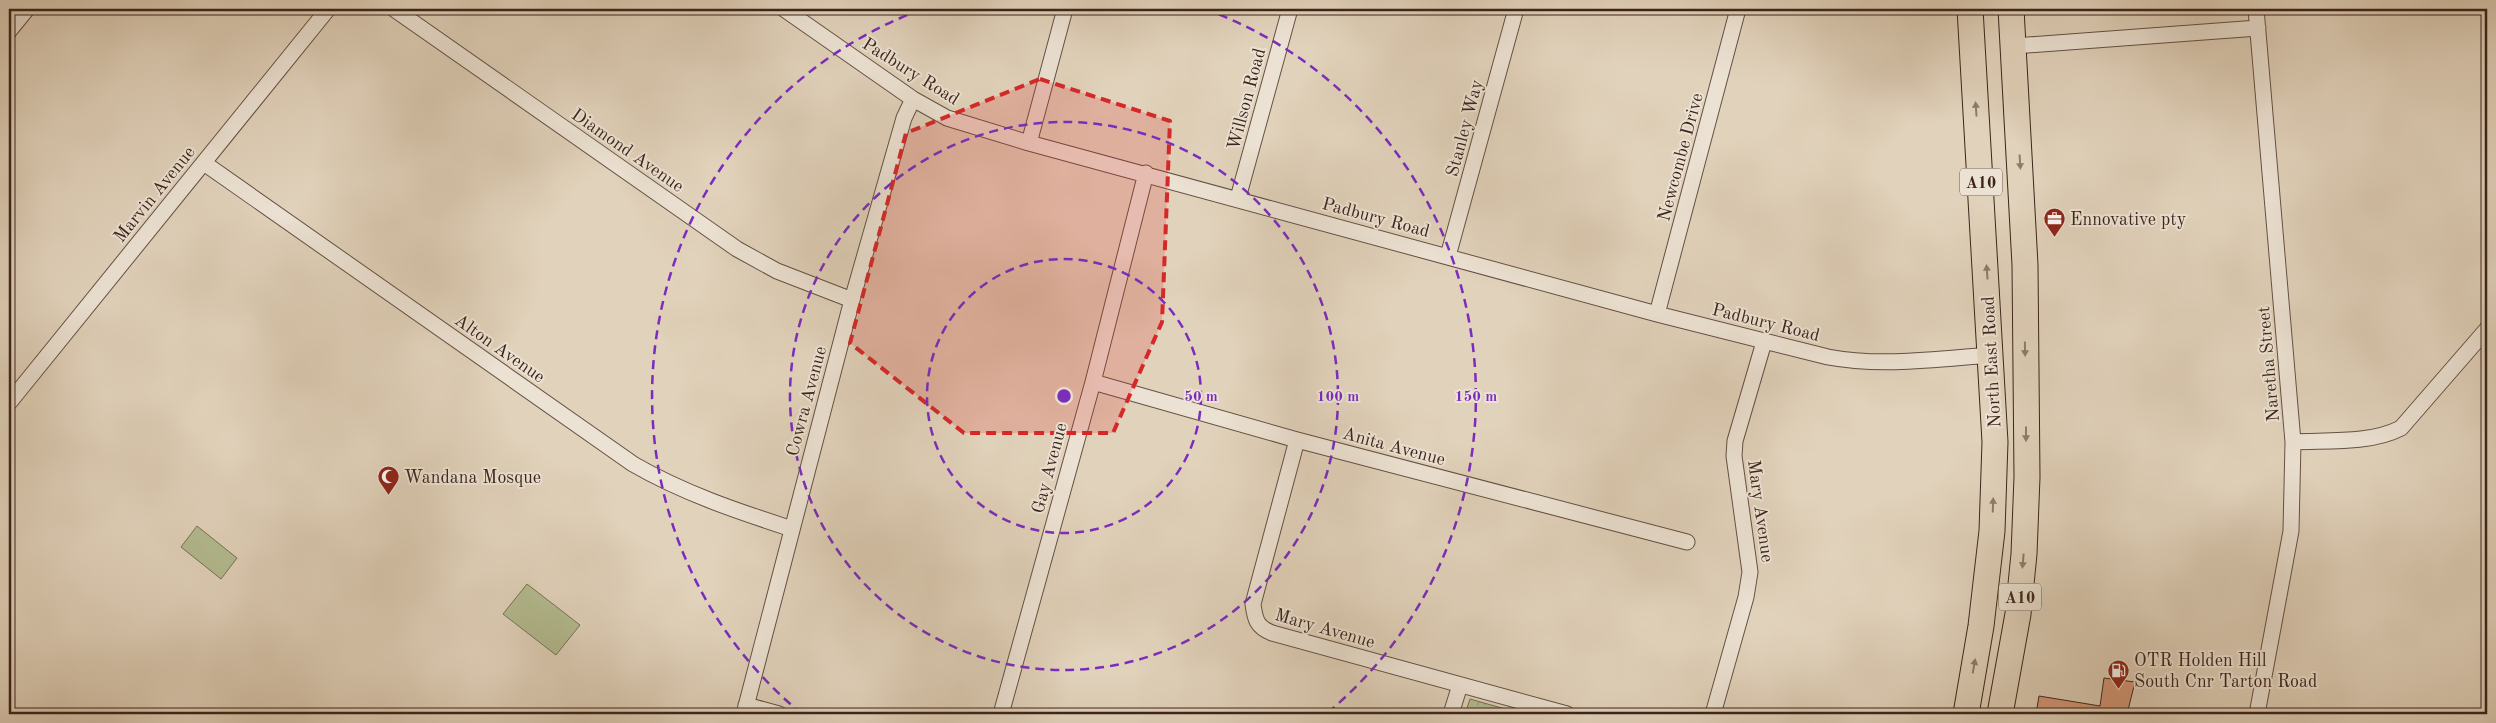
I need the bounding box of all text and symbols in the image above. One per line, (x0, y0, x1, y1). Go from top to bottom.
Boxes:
street label: Padbury Road (859, 35, 962, 109)
street label: Willson Road (1225, 46, 1269, 152)
street label: Stanley Way (1443, 77, 1487, 179)
street label: Newcombe Drive (1655, 91, 1707, 223)
one-way arrow (1972, 101, 1980, 117)
street label: Diamond Avenue (568, 105, 687, 196)
street label: Marvin Avenue (111, 143, 199, 246)
one-way arrow (2016, 154, 2024, 170)
road number: A10 (1960, 168, 2002, 196)
street label: Padbury Road (1320, 195, 1432, 241)
office icon: Ennovative pty (2042, 207, 2066, 238)
place label: Ennovative pty (2070, 211, 2187, 229)
one-way arrow (1982, 263, 1990, 279)
street label: North East Road (1980, 296, 2004, 428)
street label: Padbury Road (1710, 301, 1822, 345)
street label: Naretha Street (2255, 305, 2283, 423)
street label: Alton Avenue (451, 311, 548, 387)
one-way arrow (2021, 341, 2029, 357)
street label: Cowra Avenue (784, 344, 830, 458)
centre of rings (1055, 387, 1073, 405)
text: 50 m (1184, 390, 1218, 405)
text: 100 m (1317, 390, 1359, 405)
text: 150 m (1455, 390, 1497, 405)
street label: Gay Avenue (1029, 421, 1071, 516)
street label: Anita Avenue (1340, 425, 1447, 469)
one-way arrow (2022, 426, 2030, 442)
street label: Mary Avenue (1744, 459, 1776, 563)
mosque icon: Wandana Mosque (376, 465, 400, 496)
place label: Wandana Mosque (404, 469, 541, 487)
one-way arrow (1989, 497, 1997, 513)
one-way arrow (2019, 553, 2027, 569)
road number: A10 (1999, 584, 2041, 610)
street label: Mary Avenue (1273, 606, 1377, 652)
place label: OTR Holden Hill South Cnr Tarton Road (2134, 652, 2317, 691)
one-way arrow (1970, 658, 1978, 674)
fuel station icon: OTR Holden Hill South Cnr Tarton Road (2106, 658, 2130, 689)

